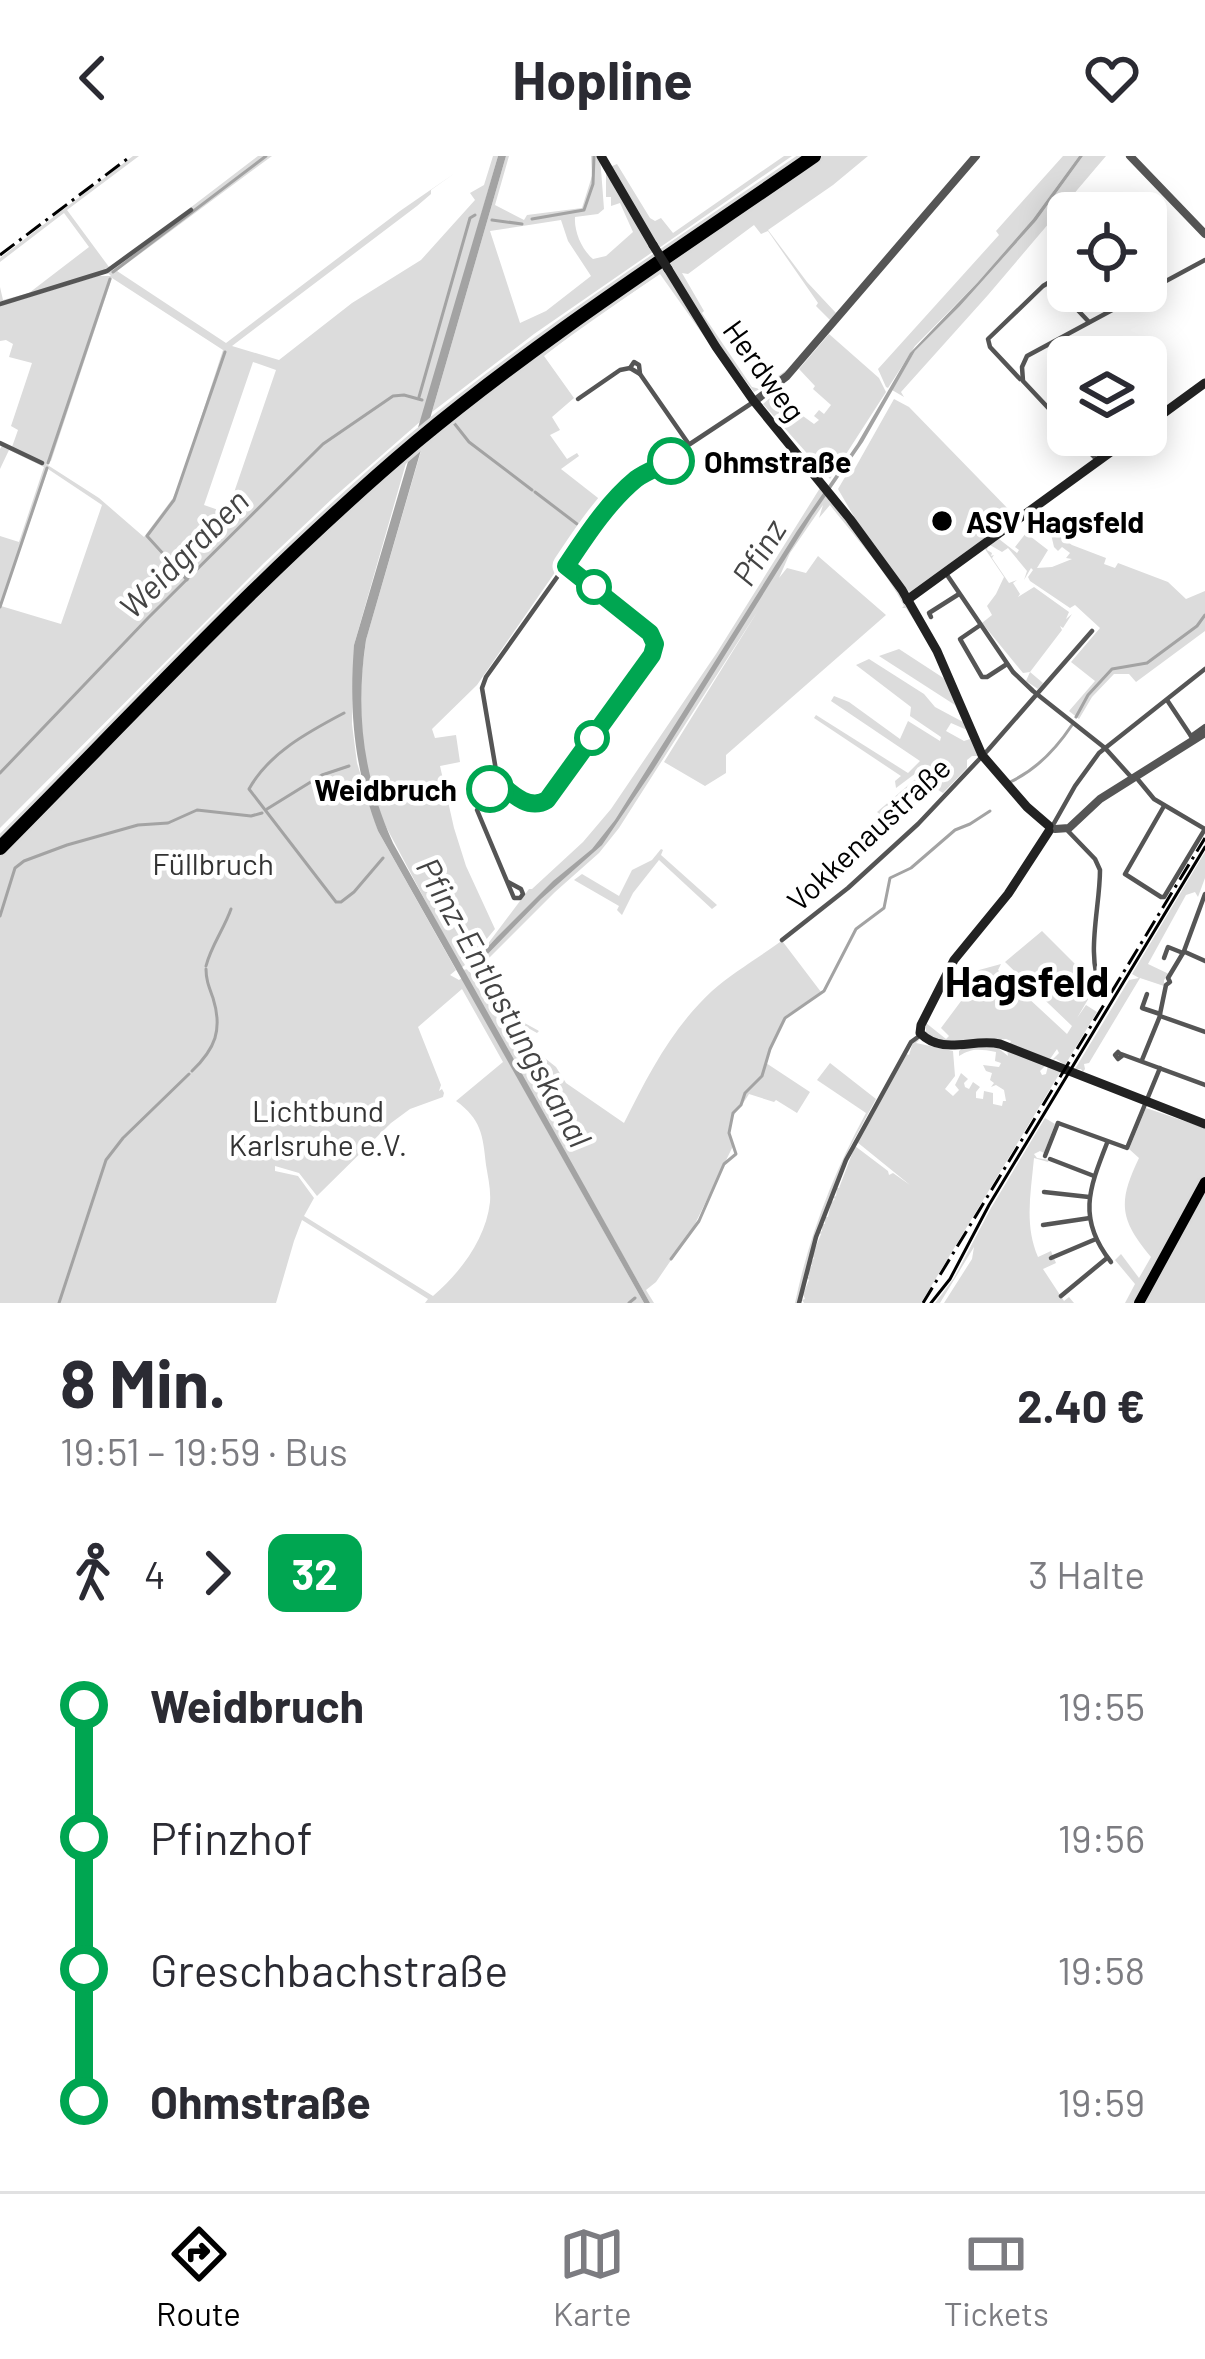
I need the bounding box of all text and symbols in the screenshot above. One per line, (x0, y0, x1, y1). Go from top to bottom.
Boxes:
icon: back (60, 45, 126, 111)
icon: heart (1079, 45, 1145, 111)
text: Hopline (512, 46, 693, 111)
map controls (1047, 192, 1167, 456)
button: locate (1047, 192, 1167, 312)
street label: Herdweg (716, 313, 814, 427)
button: layers (1047, 336, 1167, 456)
marker: Ohmstraße (649, 439, 693, 483)
place label: Ohmstraße (704, 443, 851, 479)
water label: Weidgraben (110, 480, 256, 626)
place label: ASV Hagsfeld (966, 503, 1144, 539)
marker: ASV Hagsfeld (929, 508, 955, 534)
water label: Pfinz (722, 511, 794, 592)
unlabelled marker (578, 571, 610, 603)
unlabelled marker (576, 722, 608, 754)
street label: Vokkenaustraße (779, 748, 957, 918)
marker: Weidbruch (468, 767, 512, 811)
place label: Weidbruch (314, 771, 457, 807)
park label: Füllbruch (152, 845, 274, 881)
water label: Pfinz-Entlastungskanal (409, 850, 601, 1154)
district label: Hagsfeld (945, 955, 1109, 1006)
park label: Lichtbund Karlsruhe e.V. (229, 1092, 407, 1162)
text: 8 Min. (60, 1342, 226, 1421)
text: 2.40 € (1017, 1378, 1145, 1432)
text: 19:51 – 19:59 · Bus (60, 1427, 348, 1474)
icon: walk (60, 1540, 126, 1606)
icon: forward (184, 1540, 250, 1606)
text: 32 (292, 1548, 338, 1598)
text: 4 (144, 1550, 166, 1597)
text: 3 Halte (1028, 1550, 1145, 1597)
text: Weidbruch (150, 1678, 364, 1732)
text: 19:55 (1058, 1682, 1145, 1729)
text: Pfinzhof (150, 1810, 313, 1864)
text: 19:56 (1058, 1814, 1145, 1861)
text: Greschbachstraße (150, 1942, 508, 1996)
text: 19:58 (1057, 1946, 1145, 1993)
text: Ohmstraße (150, 2074, 371, 2128)
text: 19:59 (1057, 2078, 1145, 2125)
tab: Route (156, 2221, 241, 2333)
tab: Karte (553, 2221, 632, 2333)
tab: Tickets (944, 2221, 1049, 2333)

